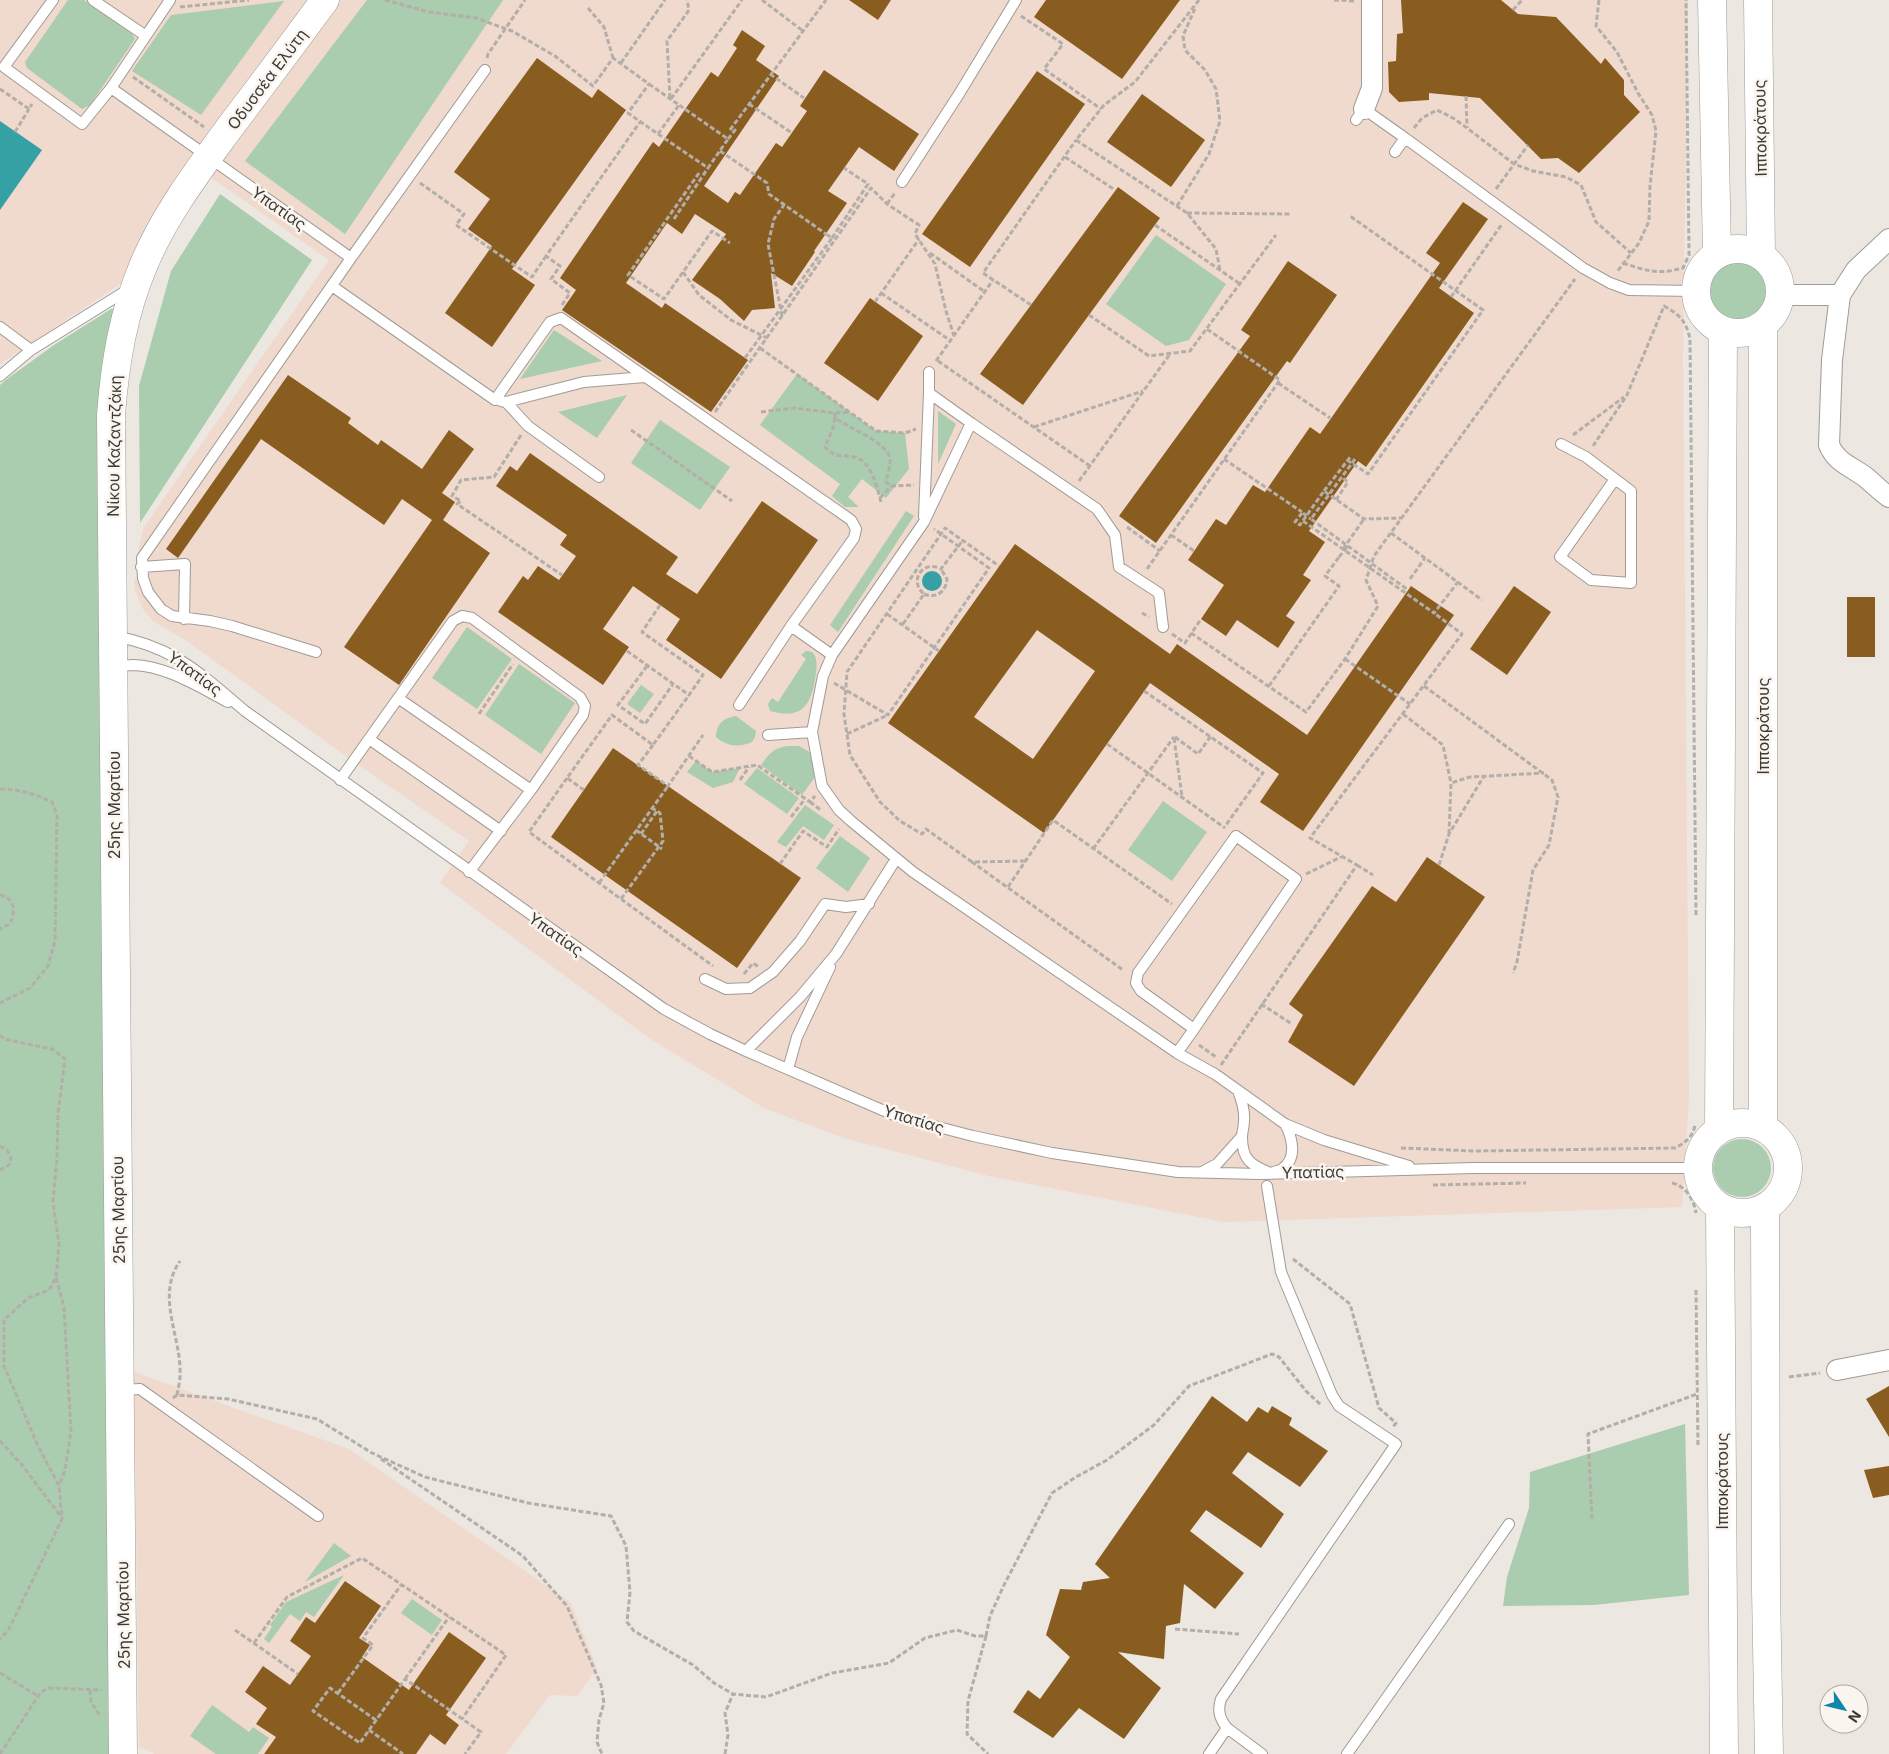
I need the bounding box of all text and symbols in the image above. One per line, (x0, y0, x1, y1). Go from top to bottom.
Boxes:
street label: Οδυσσέα Ελύτη (223, 25, 311, 133)
street label: Ιπποκράτους (1749, 79, 1771, 177)
street label: Υπατίας (248, 182, 310, 234)
street label: Νίκου Καζαντζάκη (103, 375, 125, 517)
street label: Υπατίας (164, 647, 226, 699)
street label: Ιπποκράτους (1753, 677, 1773, 775)
street label: 25ης Μαρτίου (104, 751, 124, 859)
street label: Υπατίας (525, 908, 587, 960)
street label: Υπατίας (881, 1100, 947, 1138)
street label: 25ης Μαρτίου (107, 1156, 129, 1264)
street label: Υπατίας (1282, 1161, 1344, 1183)
street label: Ιπποκράτους (1712, 1432, 1732, 1530)
street label: 25ης Μαρτίου (112, 1561, 134, 1669)
north arrow (1819, 1684, 1869, 1734)
text: N (1845, 1707, 1865, 1726)

